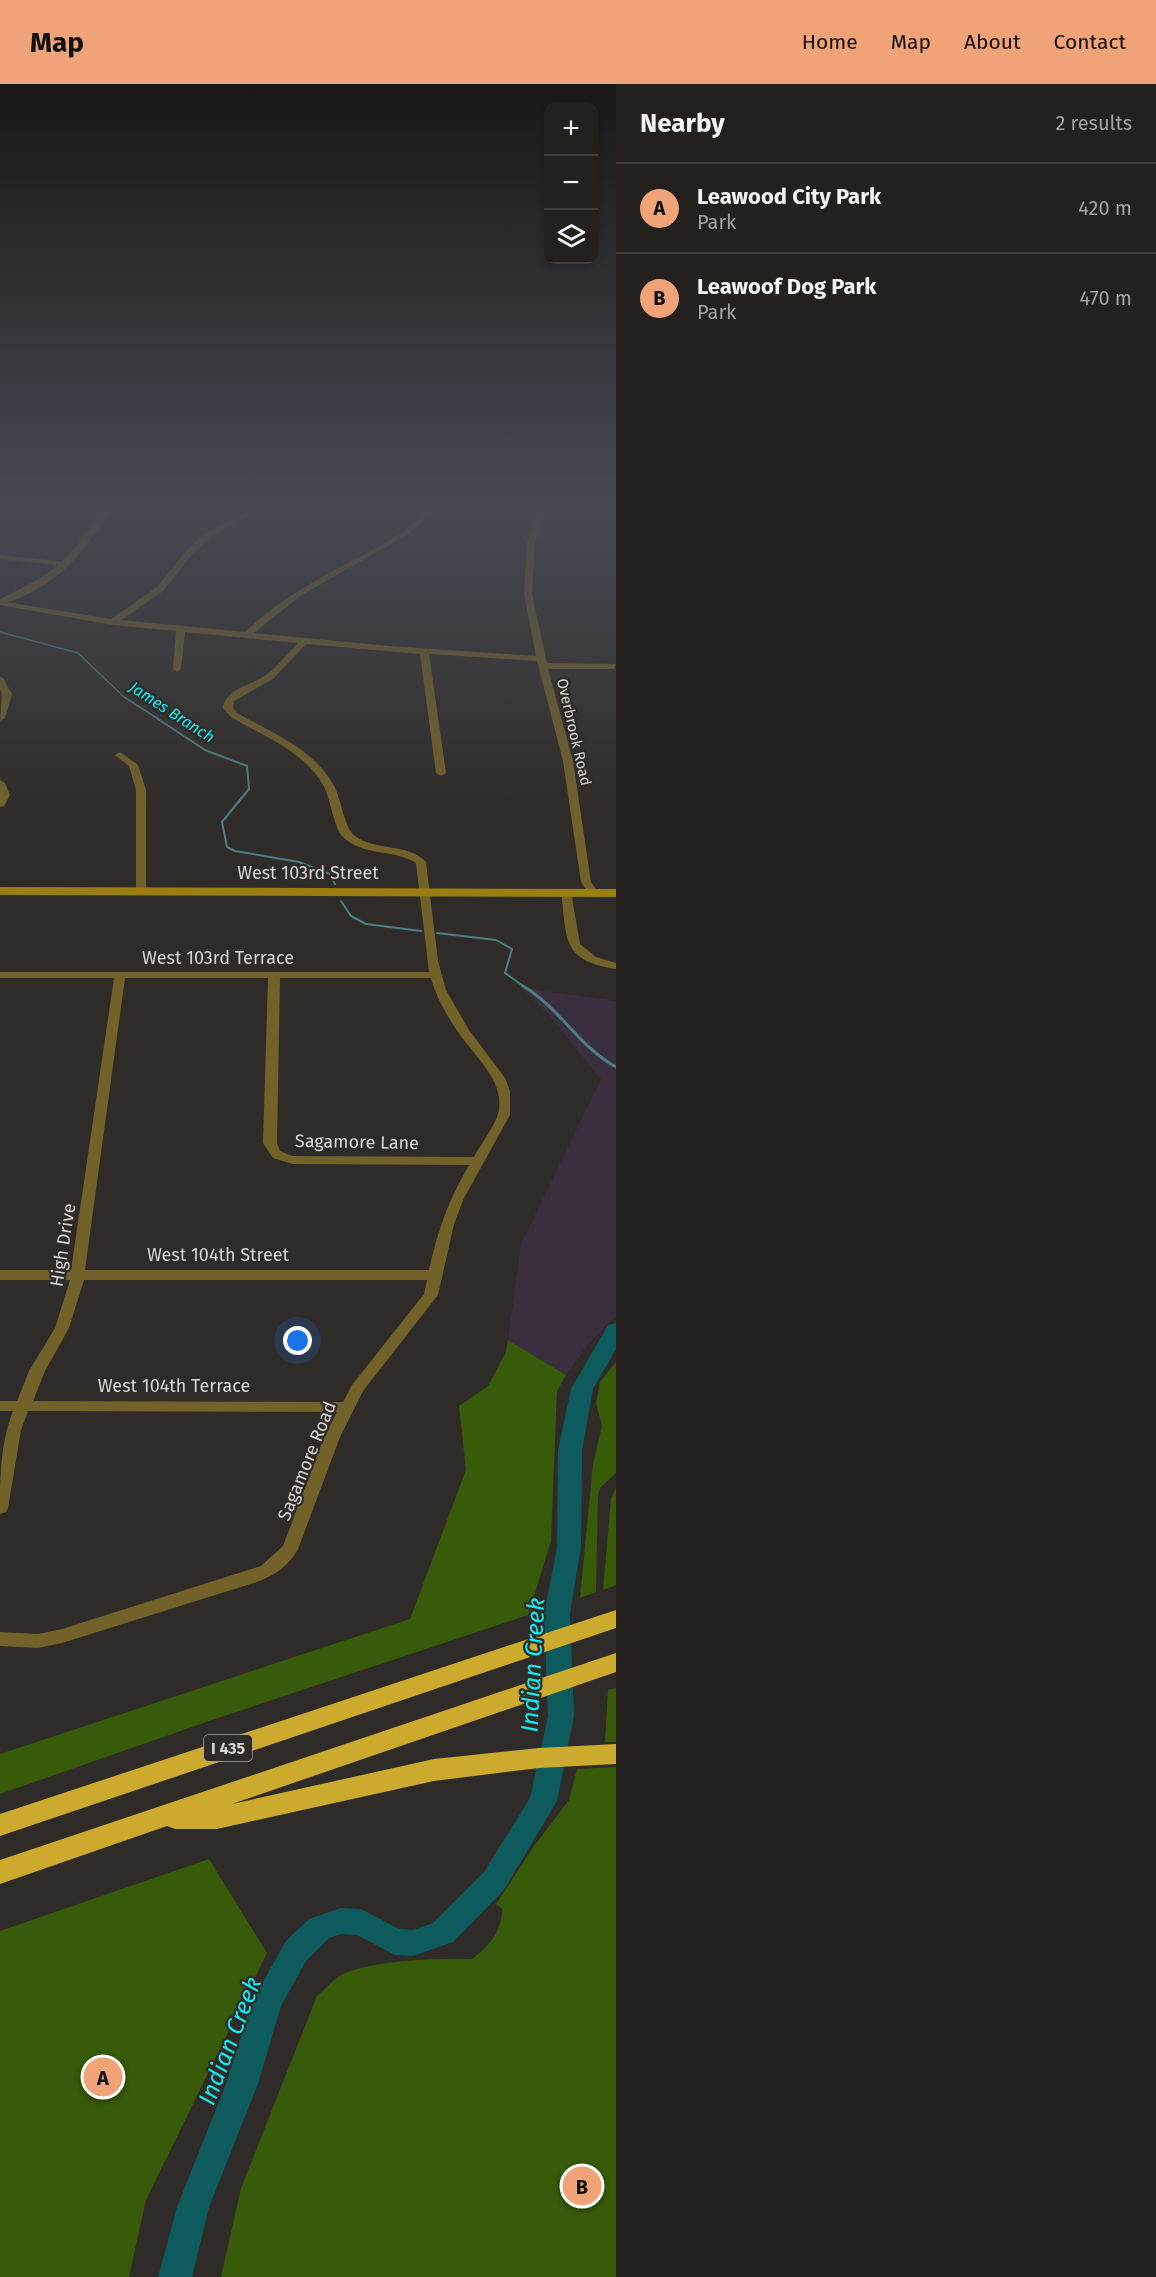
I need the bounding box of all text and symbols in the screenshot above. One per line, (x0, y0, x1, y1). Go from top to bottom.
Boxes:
text: Map (30, 26, 84, 59)
text: Home (802, 29, 858, 55)
text: Map (891, 29, 931, 55)
text: About (964, 29, 1021, 55)
text: Contact (1054, 29, 1126, 55)
map controls (544, 102, 598, 264)
button: + (544, 102, 598, 156)
text: Nearby (640, 108, 725, 139)
text: 2 results (1055, 111, 1132, 135)
button: − (544, 156, 598, 210)
text: Leawood City Park (697, 183, 881, 210)
text: A (654, 196, 665, 220)
text: 420 m (1078, 196, 1132, 220)
button: layers (544, 210, 598, 264)
text: Park (697, 210, 736, 234)
text: Leawoof Dog Park (697, 273, 876, 300)
text: B (653, 286, 666, 310)
text: 470 m (1080, 286, 1132, 310)
text: Park (697, 300, 736, 324)
water label: James Branch (125, 677, 218, 747)
street label: Overbrook Road (553, 677, 595, 787)
street label: West 103rd Street (237, 862, 379, 884)
street label: West 103rd Terrace (142, 947, 294, 969)
street label: Sagamore Lane (295, 1130, 419, 1154)
street label: High Drive (46, 1202, 80, 1288)
street label: West 104th Street (147, 1244, 290, 1266)
your location (283, 1326, 312, 1355)
street label: West 104th Terrace (98, 1375, 250, 1397)
street label: Sagamore Road (273, 1398, 341, 1524)
water label: Indian Creek (515, 1597, 551, 1733)
road number: I 435 (204, 1735, 252, 1761)
water label: Indian Creek (193, 1973, 267, 2109)
pin: A (84, 2054, 122, 2100)
pin: B (562, 2164, 602, 2208)

